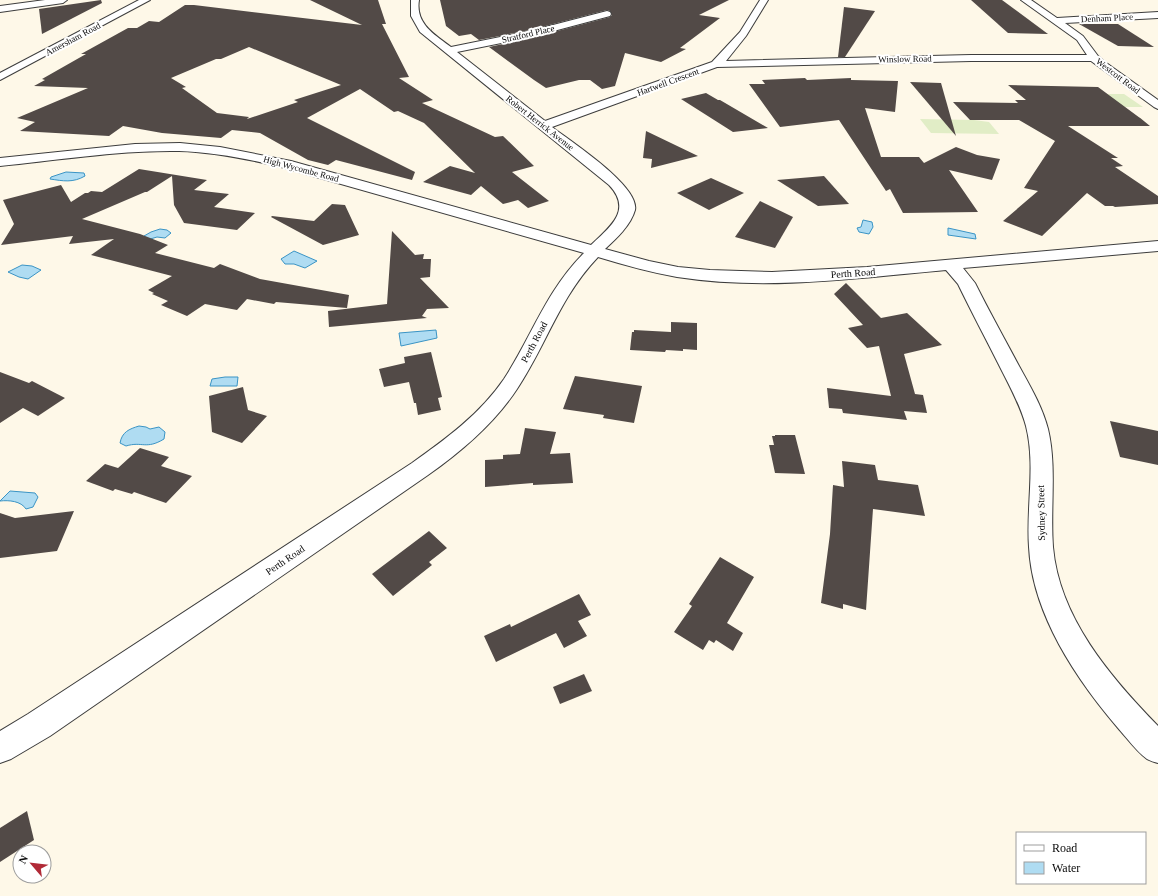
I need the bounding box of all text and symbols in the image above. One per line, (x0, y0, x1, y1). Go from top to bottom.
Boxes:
street label: Denham Place (1081, 12, 1133, 24)
street label: Amersham Road (44, 20, 103, 58)
street label: Stratford Place (501, 23, 555, 45)
street label: Winslow Road (878, 54, 932, 64)
street label: Westcott Road (1094, 56, 1142, 96)
street label: Hartwell Crescent (636, 66, 701, 98)
street label: Robert Herrick Avenue (504, 93, 576, 153)
street label: High Wycombe Road (262, 154, 340, 184)
street label: Perth Road (830, 266, 876, 280)
street label: Perth Road (519, 320, 549, 364)
street label: Sydney Street (1035, 485, 1047, 541)
street label: Perth Road (263, 543, 307, 577)
legend (1016, 832, 1146, 884)
text: Road (1052, 841, 1077, 855)
north arrow (12, 844, 52, 884)
text: N (16, 853, 30, 866)
text: Water (1052, 861, 1080, 875)

